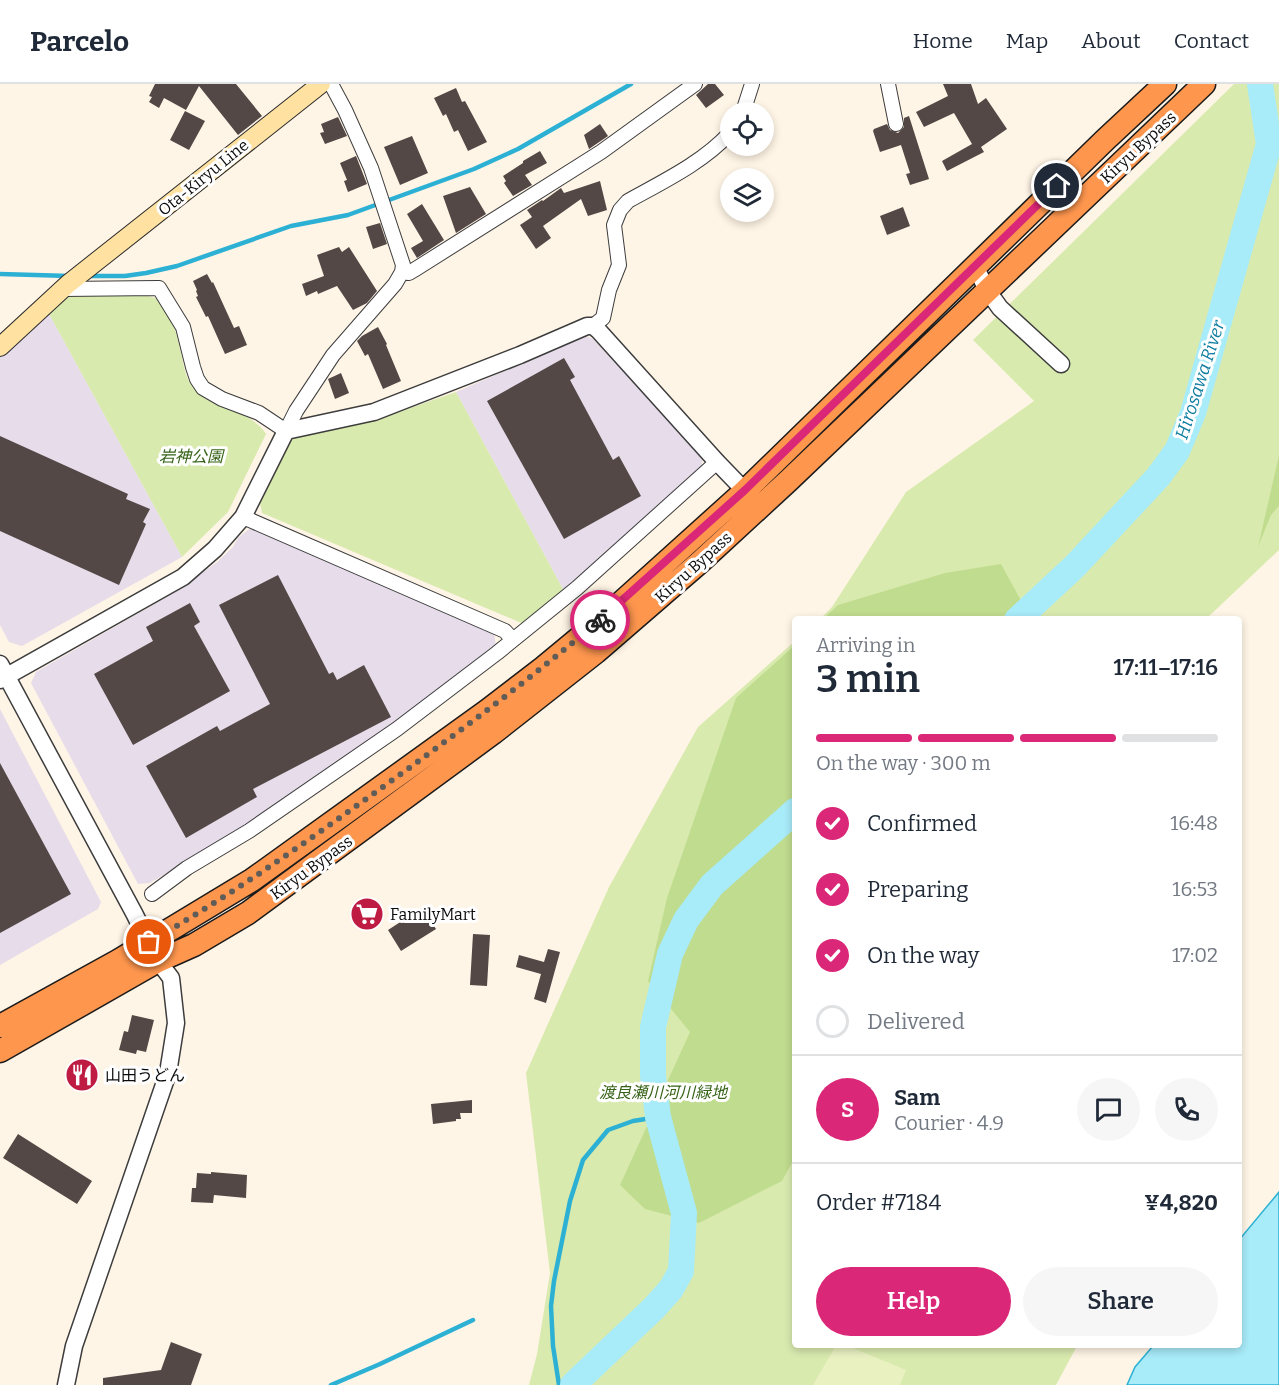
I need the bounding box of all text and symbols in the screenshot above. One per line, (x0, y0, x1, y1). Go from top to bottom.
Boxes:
text: Parcelo (30, 25, 129, 58)
text: Home (913, 28, 973, 54)
text: Map (1006, 28, 1048, 54)
text: About (1081, 28, 1141, 54)
text: Contact (1174, 28, 1249, 54)
map controls (720, 102, 774, 222)
button: locate (720, 102, 774, 156)
street label: Kiryu Bypass (1097, 107, 1180, 187)
street label: Ota-Kiryu Line (154, 135, 252, 220)
pin (1031, 160, 1082, 211)
button: layers (720, 168, 774, 222)
icon: home (1040, 169, 1073, 202)
water label: Hirosawa River (1170, 317, 1230, 442)
park label: 岩神公園 (159, 447, 225, 466)
street label: Kiryu Bypass (651, 528, 736, 607)
courier (570, 590, 630, 650)
icon: bike (584, 604, 617, 637)
text: Arriving in (816, 633, 915, 657)
text: 17:11–17:16 (1113, 654, 1218, 681)
text: 3 min (816, 656, 920, 702)
text: On the way · 300 m (816, 751, 991, 775)
icon: check (816, 807, 849, 840)
text: Confirmed (867, 810, 977, 837)
text: 16:48 (1170, 811, 1218, 835)
street label: Kiryu Bypass (267, 831, 356, 903)
icon: check (816, 873, 849, 906)
text: Preparing (867, 876, 969, 903)
text: 16:53 (1172, 877, 1218, 901)
supermarket icon: FamilyMart (349, 896, 385, 932)
place label: FamilyMart (390, 905, 476, 924)
pin (123, 916, 174, 967)
icon: bag (132, 925, 165, 958)
icon: check (816, 939, 849, 972)
text: On the way (867, 942, 979, 969)
text: 17:02 (1172, 943, 1218, 967)
text: Delivered (867, 1008, 965, 1035)
restaurant icon: 山田うどん (64, 1057, 100, 1093)
place label: 山田うどん (105, 1066, 185, 1085)
button: chat (1077, 1078, 1140, 1141)
button: phone (1155, 1078, 1218, 1141)
park label: 渡良瀬川河川緑地 (599, 1083, 729, 1102)
text: Sam (894, 1084, 940, 1111)
text: S (841, 1096, 854, 1123)
text: Courier · 4.9 (894, 1111, 1004, 1135)
text: Order #7184 (816, 1189, 941, 1216)
text: ¥4,820 (1144, 1189, 1218, 1216)
button: Help (816, 1267, 1011, 1336)
button: Share (1023, 1267, 1218, 1336)

